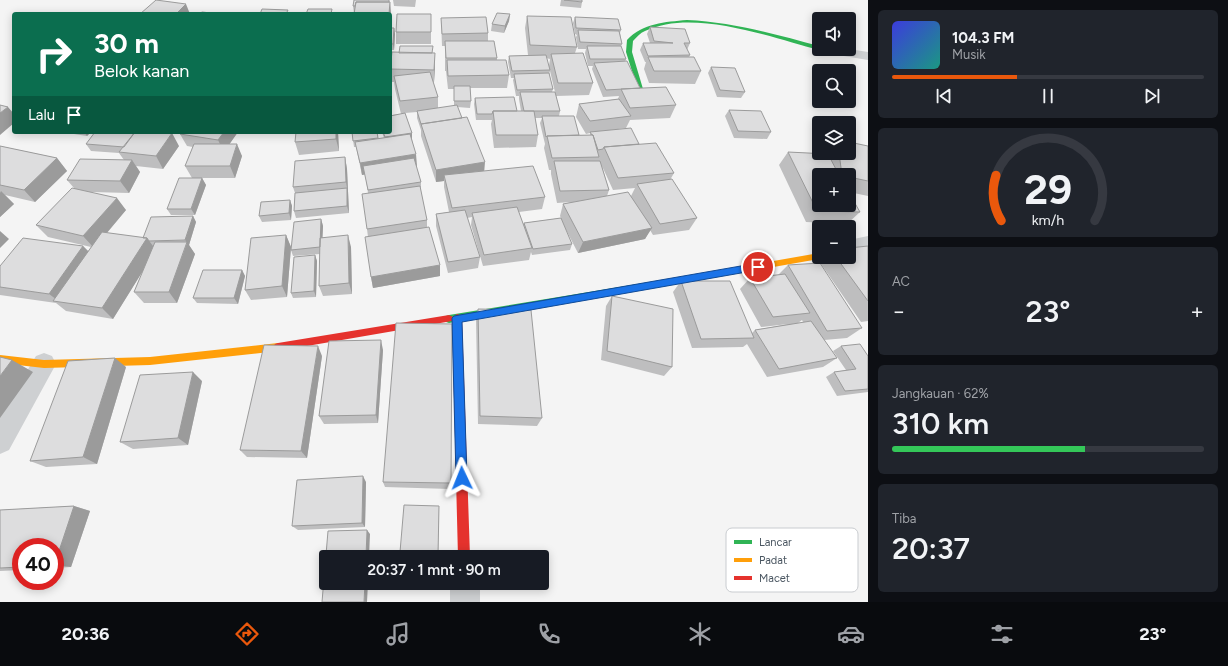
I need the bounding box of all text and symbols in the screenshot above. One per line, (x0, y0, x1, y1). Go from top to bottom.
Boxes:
map controls (812, 12, 856, 264)
button: sound (812, 12, 856, 56)
text: 30 m (94, 26, 159, 60)
icon: right (28, 28, 80, 80)
text: 104.3 FM (952, 29, 1014, 47)
text: Musik (952, 47, 986, 62)
text: Belok kanan (94, 60, 189, 82)
button: search (812, 64, 856, 108)
icon: previous (933, 85, 955, 107)
icon: pause (1037, 85, 1059, 107)
icon: next (1141, 85, 1163, 107)
icon: arrive (63, 104, 85, 126)
text: Lalu (28, 106, 55, 124)
button: layers (812, 116, 856, 160)
text: 29 (1024, 163, 1072, 213)
button: + (812, 168, 856, 212)
text: km/h (1032, 210, 1064, 228)
button: − (812, 220, 856, 264)
pin (741, 250, 775, 284)
icon: arrive (747, 256, 769, 278)
text: AC (892, 274, 910, 289)
text: 23° (1026, 293, 1070, 330)
text: − (892, 298, 906, 325)
text: + (1190, 298, 1204, 325)
text: Jangkauan · 62% (892, 386, 989, 401)
text: 310 km (892, 405, 989, 442)
position arrow (441, 457, 483, 499)
text: Tiba (892, 511, 916, 526)
legend (726, 528, 858, 592)
text: 20:37 (892, 530, 970, 567)
text: Lancar (759, 536, 792, 549)
speed limit sign: 40 (12, 538, 64, 590)
text: Padat (759, 554, 787, 567)
text: 20:37 · 1 mnt · 90 m (367, 561, 501, 579)
text: Macet (759, 572, 790, 585)
icon: directions (233, 620, 261, 648)
icon: music (384, 620, 412, 648)
icon: phone (535, 620, 563, 648)
icon: climate (686, 620, 714, 648)
icon: car (837, 620, 865, 648)
icon: filters (988, 620, 1016, 648)
text: 20:36 (62, 623, 110, 645)
text: 23° (1139, 623, 1166, 645)

